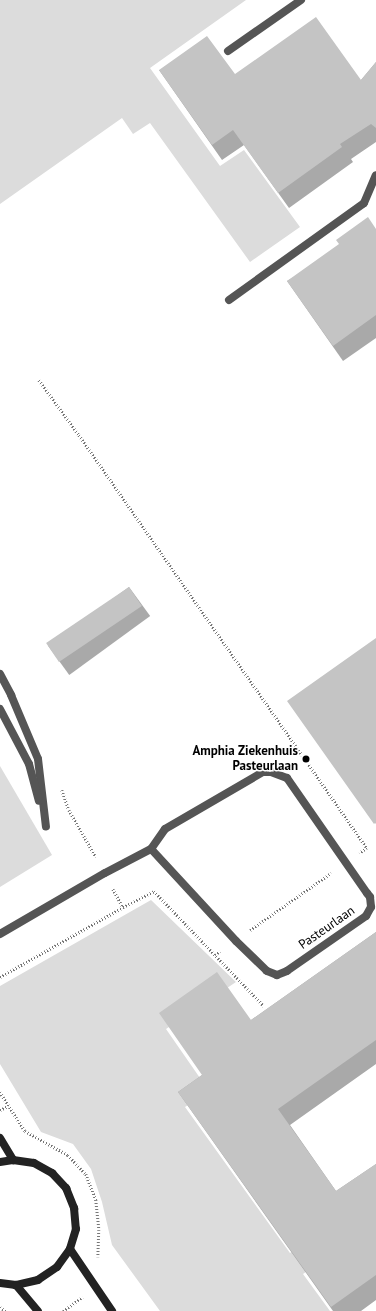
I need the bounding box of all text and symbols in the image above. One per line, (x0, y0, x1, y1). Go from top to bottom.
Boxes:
place label: Amphia Ziekenhuis Pasteurlaan (192, 744, 298, 775)
marker: Amphia Ziekenhuis Pasteurlaan (301, 754, 311, 764)
street label: Pasteurlaan (296, 903, 358, 953)

